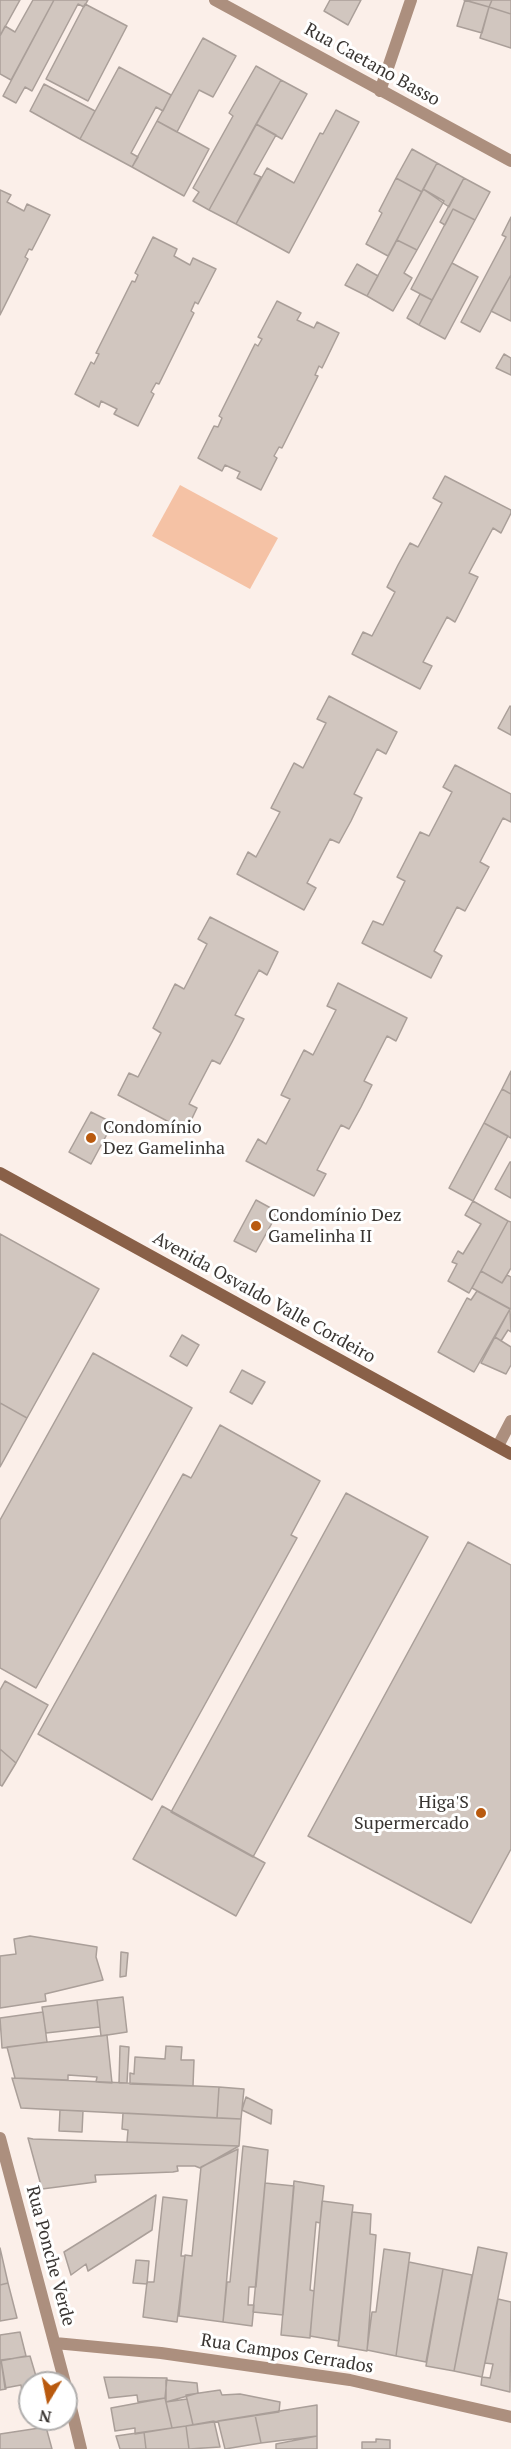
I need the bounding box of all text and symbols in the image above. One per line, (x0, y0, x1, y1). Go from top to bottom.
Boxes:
street label: Rua Caetano Basso (301, 19, 443, 111)
place label: Condomínio Dez Gamelinha (103, 1117, 225, 1160)
marker: Condomínio Dez Gamelinha (84, 1131, 98, 1145)
place label: Condomínio Dez Gamelinha II (268, 1205, 402, 1248)
marker: Condomínio Dez Gamelinha II (249, 1219, 263, 1233)
street label: Avenida Osvaldo Valle Cordeiro (149, 1228, 379, 1368)
place label: Higa'S Supermercado (354, 1792, 469, 1834)
marker: Higa'S Supermercado (474, 1806, 488, 1820)
street label: Rua Ponche Verde (21, 2184, 79, 2328)
street label: Rua Campos Cerrados (199, 2330, 375, 2378)
north arrow (18, 2371, 78, 2431)
text: N (37, 2405, 53, 2429)

